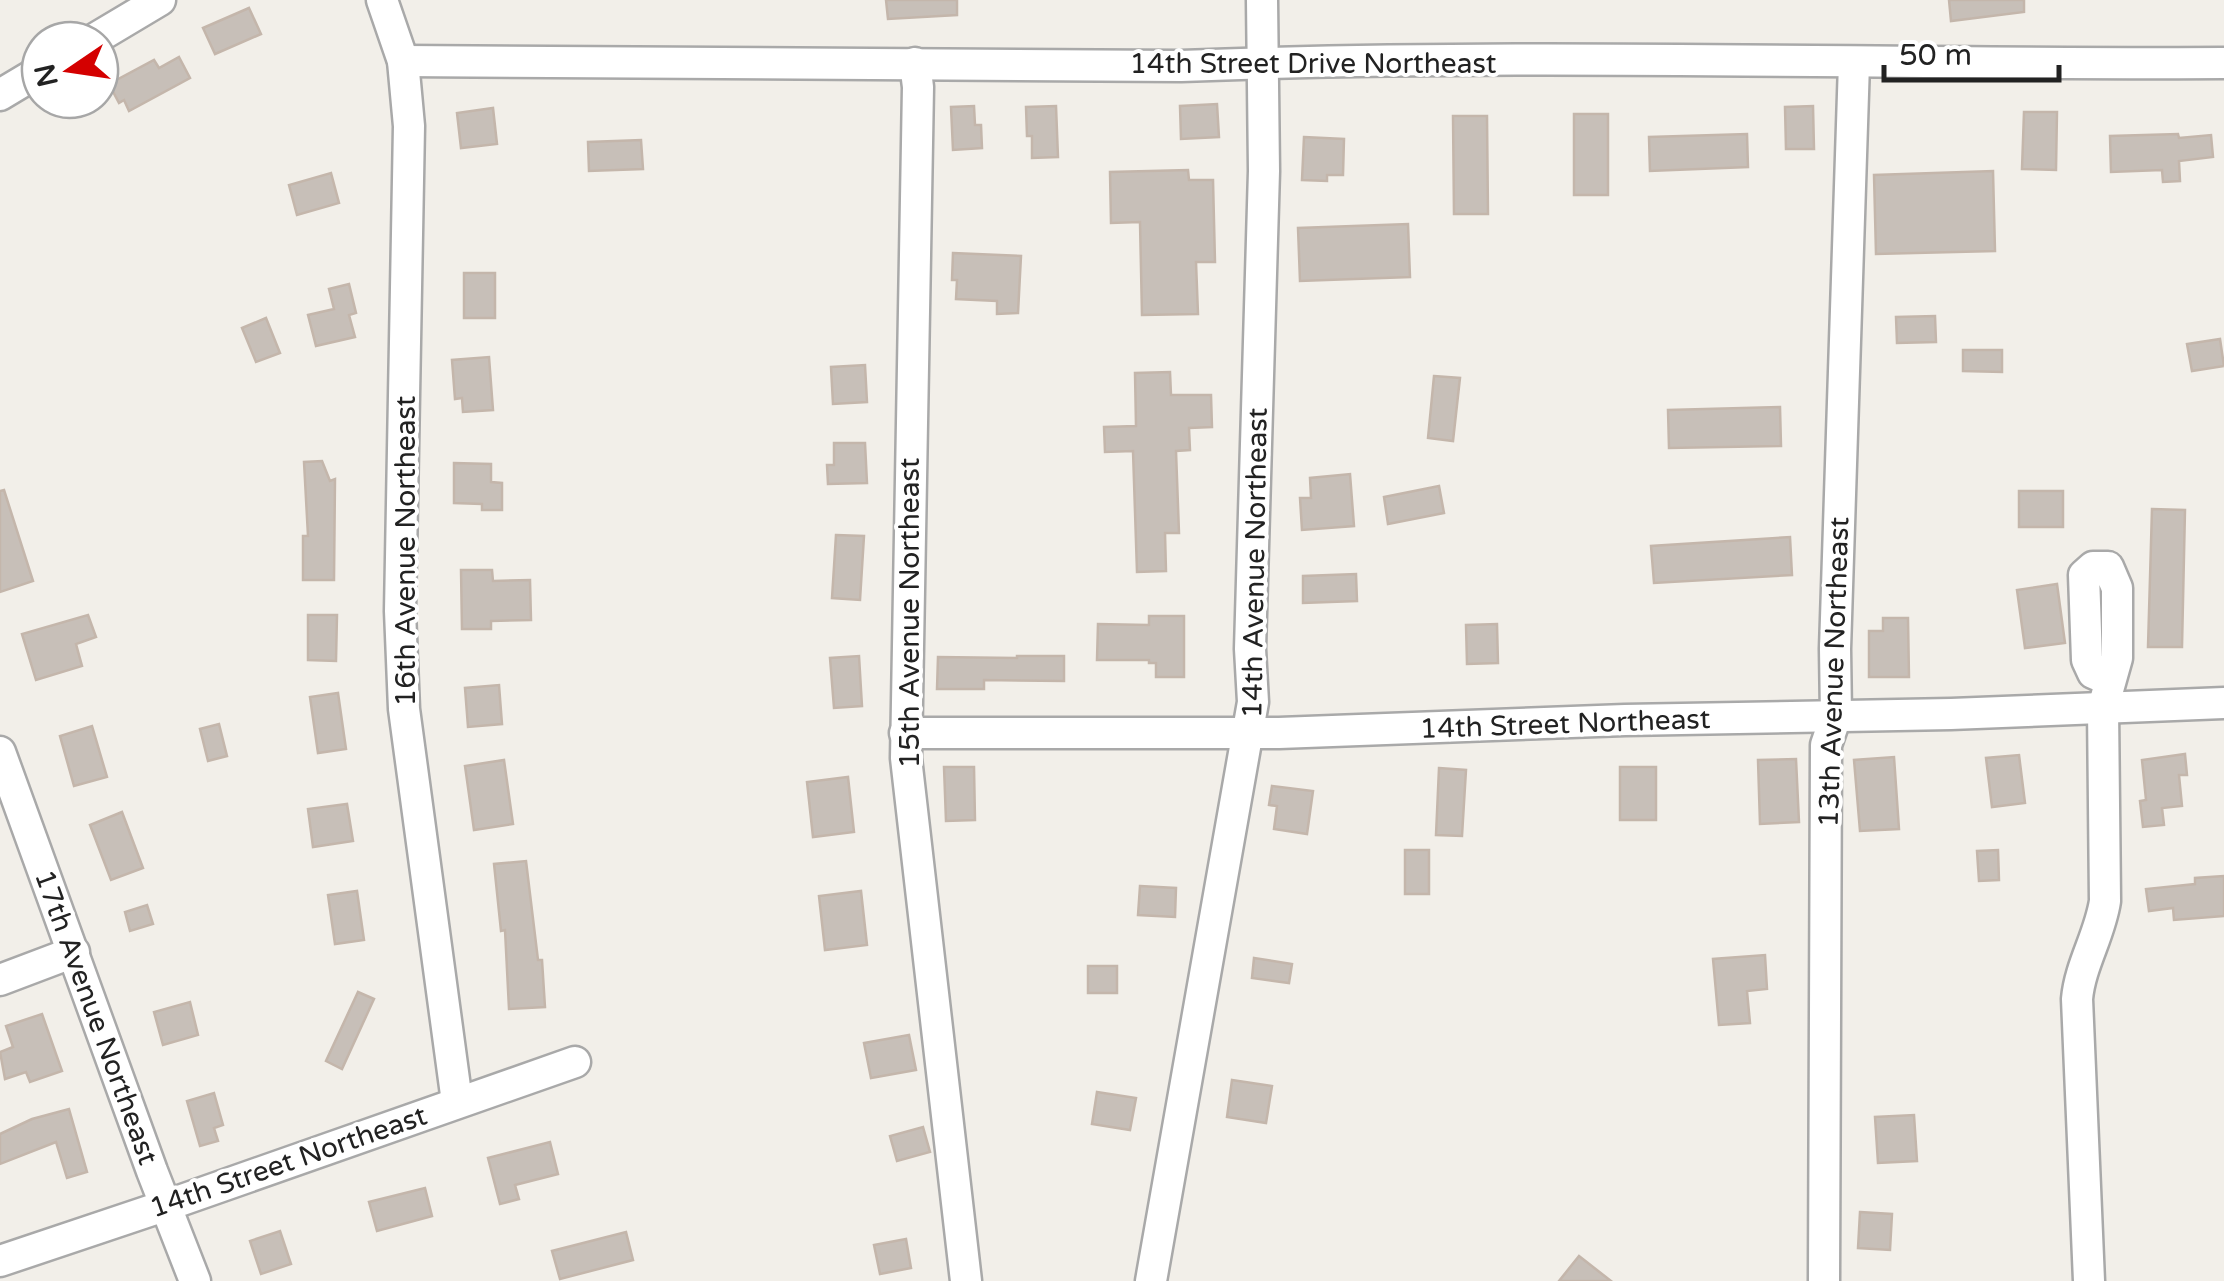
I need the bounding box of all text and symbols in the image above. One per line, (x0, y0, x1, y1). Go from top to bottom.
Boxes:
north arrow (20, 20, 120, 120)
scale bar (1884, 20, 2059, 82)
text: 50 m (1899, 37, 1972, 74)
street label: 14th Street Drive Northeast (1130, 47, 1497, 81)
text: N (28, 61, 66, 90)
street label: 16th Avenue Northeast (389, 395, 423, 706)
street label: 14th Avenue Northeast (1235, 407, 1275, 719)
street label: 15th Avenue Northeast (893, 457, 927, 768)
street label: 13th Avenue Northeast (1812, 516, 1856, 828)
street label: 14th Street Northeast (1419, 702, 1711, 746)
street label: 17th Avenue Northeast (27, 865, 165, 1170)
street label: 14th Street Northeast (145, 1098, 432, 1225)

